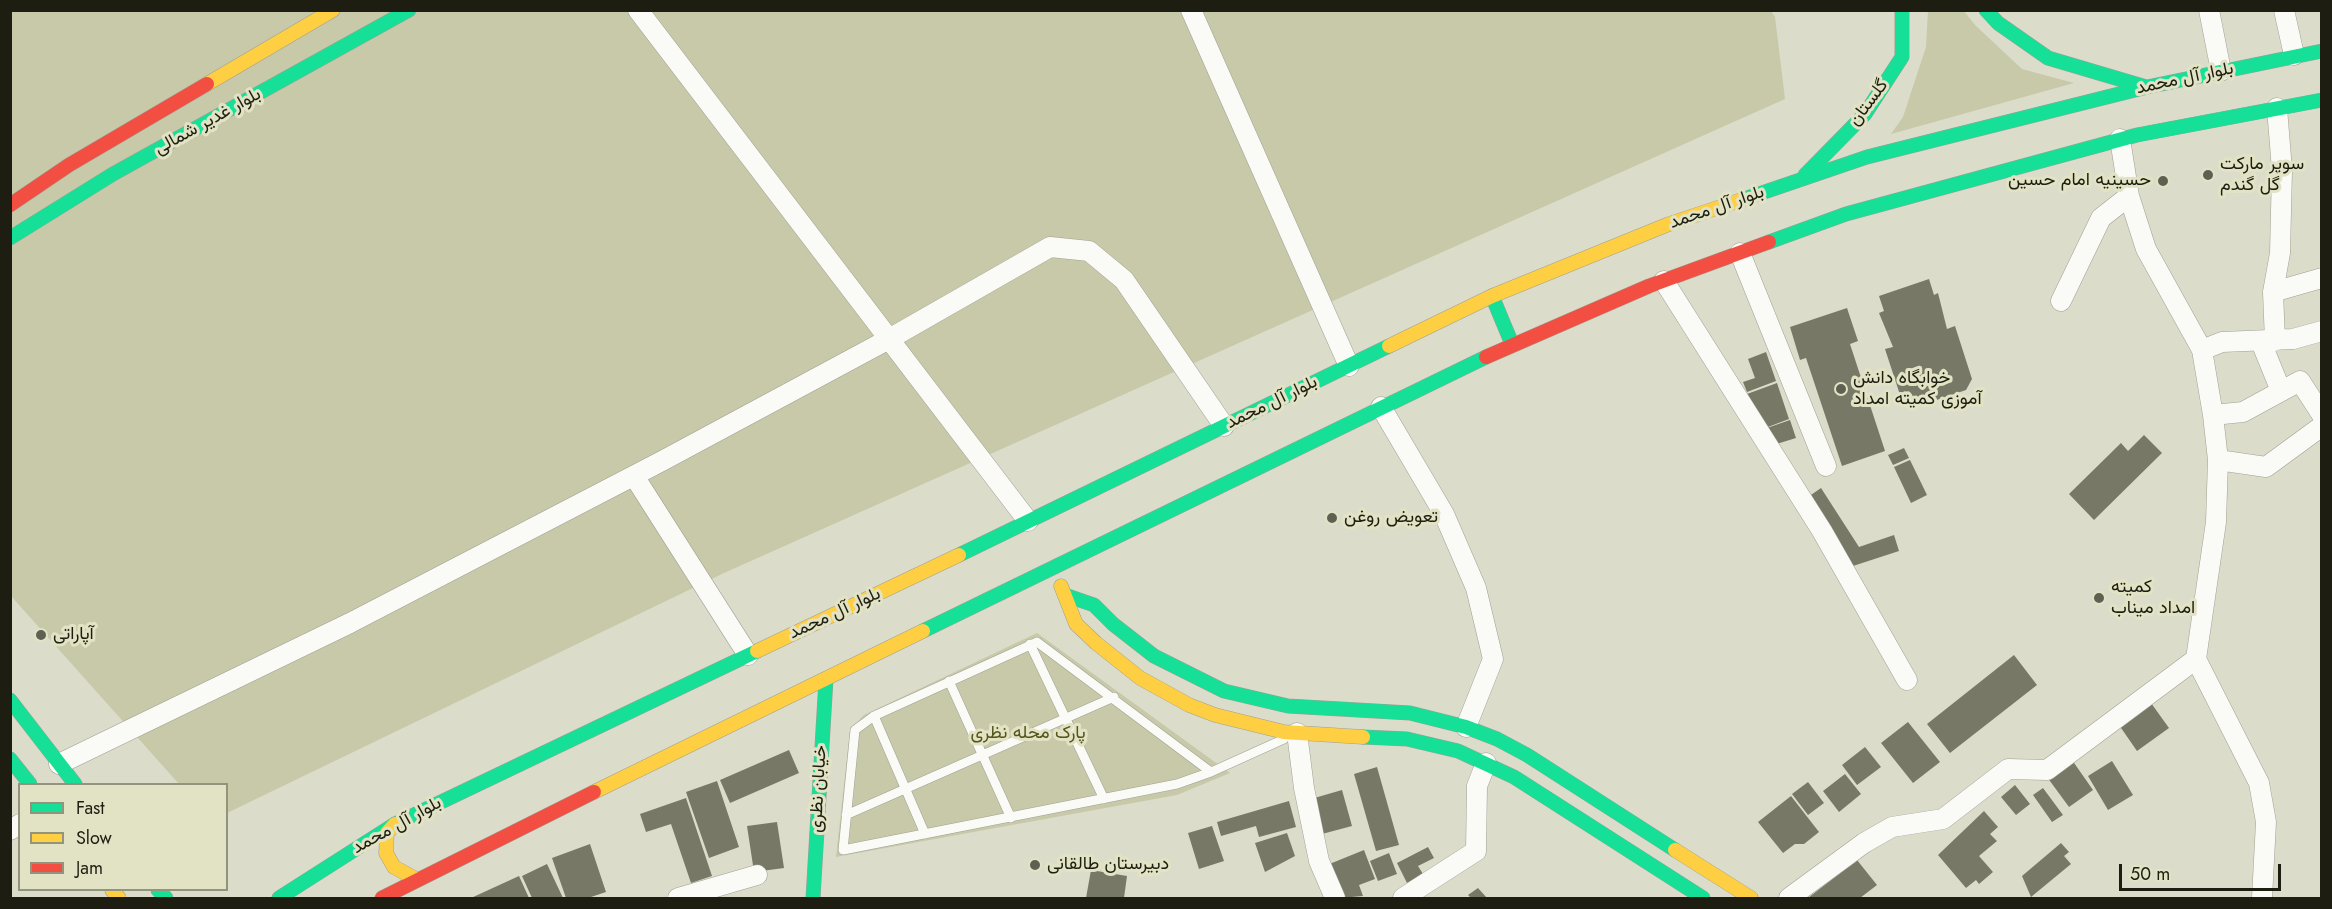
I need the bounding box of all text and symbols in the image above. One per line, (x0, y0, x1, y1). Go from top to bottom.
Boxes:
street label: بلوار آل محمد (2134, 58, 2236, 100)
street label: گلستان (1845, 75, 1893, 131)
street label: بلوار غدیر شمالی (151, 84, 265, 160)
place label: سوپر مارکت گل گندم (2220, 154, 2304, 196)
marker: سوپر مارکت گل گندم (2201, 168, 2215, 182)
place label: حسینیه امام حسین (2008, 170, 2151, 192)
marker: حسینیه امام حسین (2156, 174, 2170, 188)
street label: بلوار آل محمد (1667, 182, 1767, 234)
place label: خوابگاه دانش آموزی کمیته امداد (1853, 368, 1982, 410)
street label: بلوار آل محمد (1223, 372, 1321, 434)
marker: خوابگاه دانش آموزی کمیته امداد (1834, 382, 1848, 396)
place label: تعویض روغن (1344, 507, 1438, 529)
marker: تعویض روغن (1325, 511, 1339, 525)
place label: کمیته امداد میناب (2111, 577, 2195, 620)
street label: بلوار آل محمد (786, 583, 884, 645)
marker: کمیته امداد میناب (2092, 591, 2106, 605)
place label: آپاراتی (53, 624, 94, 646)
marker: آپاراتی (34, 628, 48, 642)
park label: پارک محله نظری (970, 723, 1086, 745)
street label: خیابان نظری (806, 745, 832, 833)
legend (18, 783, 228, 891)
street label: بلوار آل محمد (349, 793, 445, 859)
text: Fast (76, 795, 105, 821)
text: Slow (76, 825, 112, 851)
scale bar (2122, 852, 2284, 890)
place label: دبیرستان طالقانی (1047, 854, 1169, 876)
text: Jam (76, 855, 103, 881)
marker: دبیرستان طالقانی (1028, 858, 1042, 872)
text: 50 m (2130, 861, 2170, 887)

